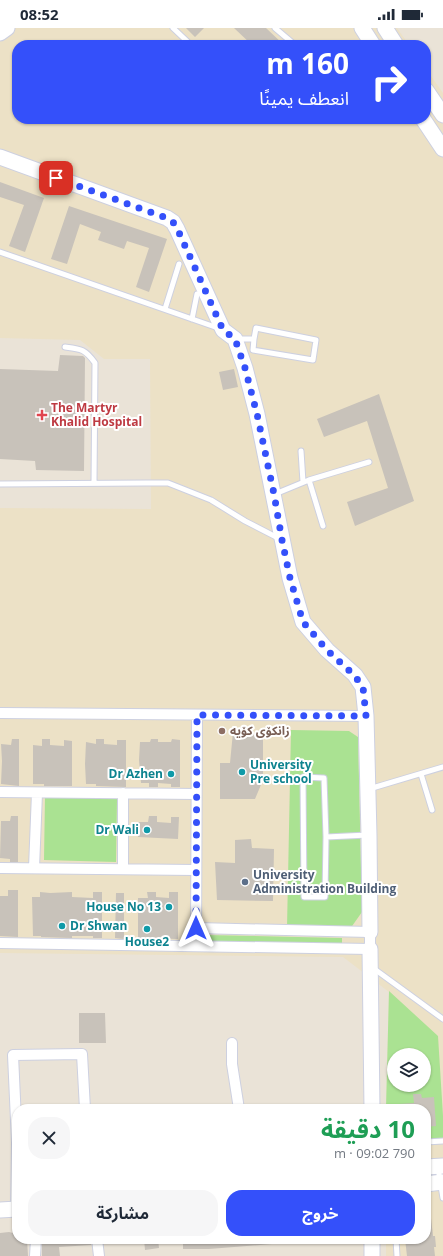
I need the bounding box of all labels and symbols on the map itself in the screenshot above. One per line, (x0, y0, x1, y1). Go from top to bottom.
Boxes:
pin (39, 161, 73, 195)
place label: The Martyr Khalid Hospital (51, 399, 142, 430)
marker: The Martyr Khalid Hospital (36, 409, 48, 421)
place label: زانکۆی کۆیە (230, 722, 290, 739)
marker: زانکۆی کۆیە (217, 726, 227, 736)
place label: University Pre school (250, 756, 312, 787)
place label: Dr Azhen (109, 765, 163, 782)
marker: University Pre school (237, 767, 247, 777)
marker: Dr Azhen (166, 769, 176, 779)
place label: Dr Wali (95, 821, 139, 838)
marker: Dr Wali (142, 825, 152, 835)
place label: University Administration Building (253, 866, 396, 897)
marker: University Administration Building (240, 877, 250, 887)
place label: House No 13 (86, 898, 161, 915)
marker: House No 13 (164, 902, 174, 912)
position arrow (175, 907, 217, 949)
place label: Dr Shwan (70, 917, 127, 934)
marker: Dr Shwan (57, 921, 67, 931)
marker: House2 (142, 924, 152, 934)
place label: House2 (125, 933, 169, 950)

